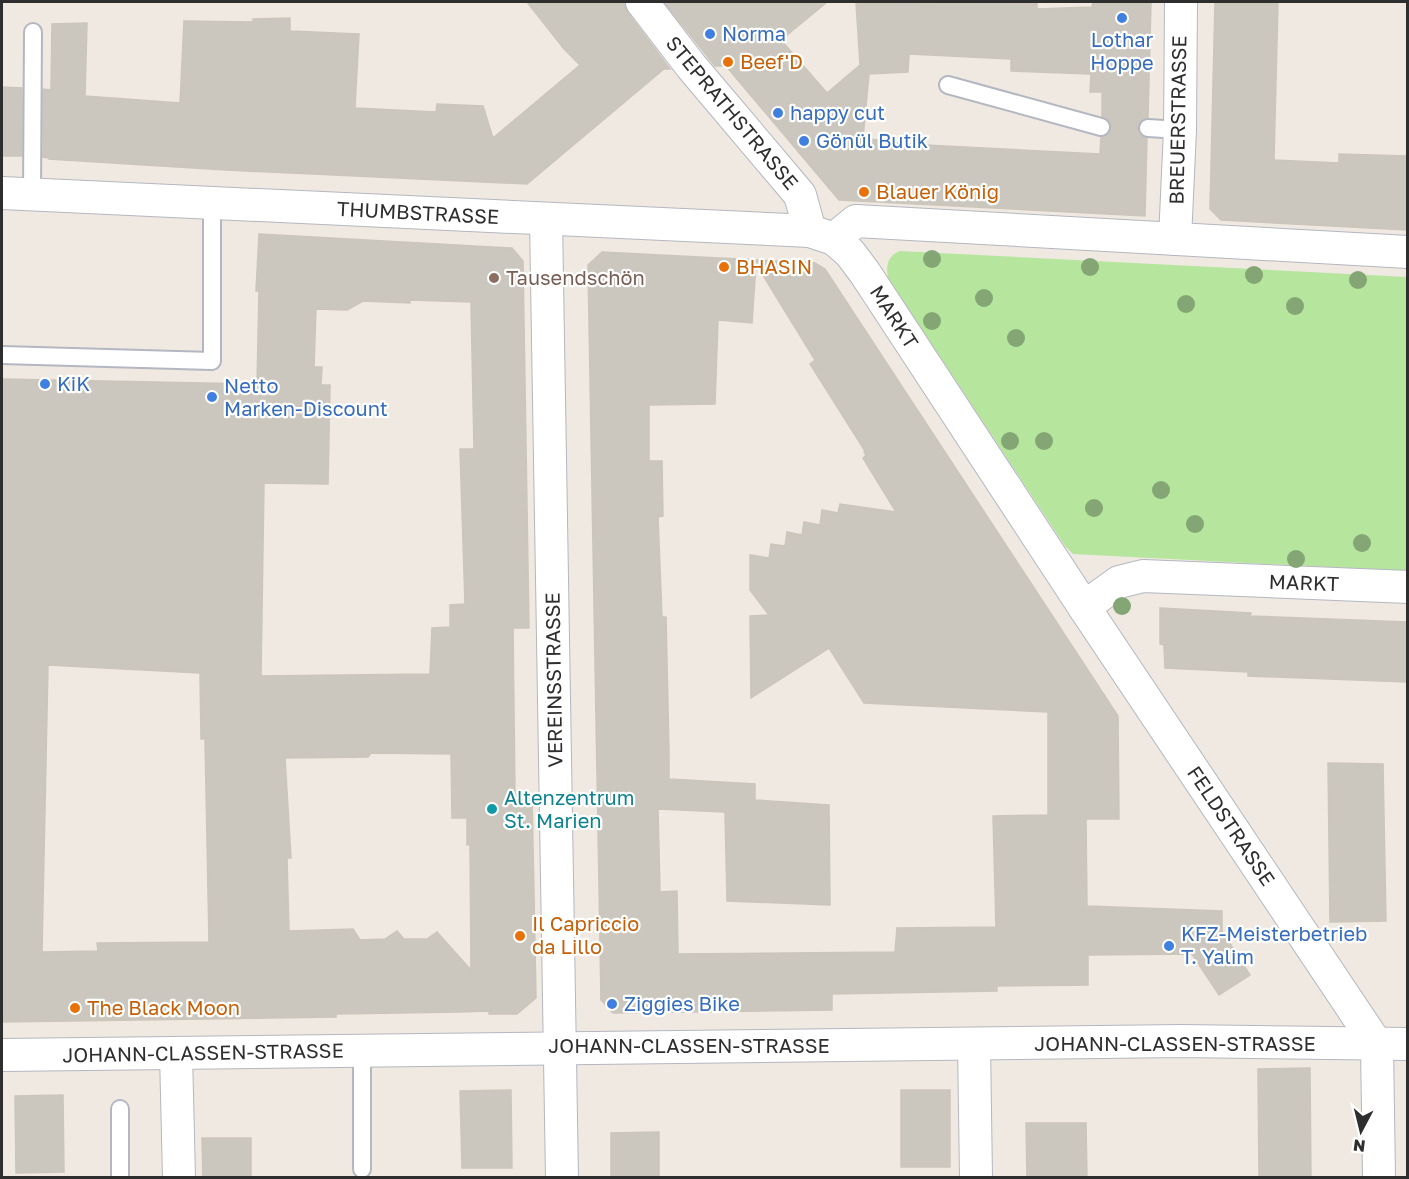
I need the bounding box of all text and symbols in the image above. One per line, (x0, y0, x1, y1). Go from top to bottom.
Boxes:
marker: Lothar Hoppe (1115, 11, 1129, 25)
place label: Norma (722, 21, 786, 45)
marker: Norma (703, 27, 717, 41)
place label: Lothar Hoppe (1090, 27, 1154, 74)
street label: STEPRATHSTRASSE (662, 31, 804, 194)
street label: BREUERSTRASSE (1164, 35, 1190, 205)
place label: Beef'D (740, 49, 803, 73)
marker: Beef'D (721, 55, 735, 69)
place label: happy cut (790, 100, 885, 124)
marker: happy cut (771, 106, 785, 120)
place label: Gönül Butik (816, 128, 928, 152)
marker: Gönül Butik (797, 134, 811, 148)
place label: Blauer König (876, 179, 999, 203)
marker: Blauer König (857, 185, 871, 199)
street label: THUMBSTRASSE (336, 196, 500, 228)
place label: BHASIN (736, 254, 812, 278)
marker: BHASIN (717, 260, 731, 274)
place label: Tausendschön (506, 265, 645, 289)
marker: Tausendschön (487, 271, 501, 285)
street label: MARKT (866, 280, 924, 353)
place label: KiK (57, 371, 90, 395)
place label: Netto Marken-Discount (224, 373, 388, 420)
marker: KiK (38, 377, 52, 391)
marker: Netto Marken-Discount (205, 390, 219, 404)
street label: MARKT (1268, 569, 1340, 595)
street label: VEREINSSTRASSE (539, 592, 567, 768)
street label: FELDSTRASSE (1183, 761, 1281, 890)
place label: Altenzentrum St. Marien (504, 785, 634, 832)
marker: Altenzentrum St. Marien (485, 802, 499, 816)
place label: Il Capriccio da Lillo (532, 911, 639, 958)
place label: KFZ-Meisterbetrieb T. Yalim (1181, 921, 1367, 968)
marker: Il Capriccio da Lillo (513, 929, 527, 943)
marker: KFZ-Meisterbetrieb T. Yalim (1162, 939, 1176, 953)
place label: Ziggies Bike (624, 991, 740, 1015)
place label: The Black Moon (87, 995, 240, 1019)
marker: Ziggies Bike (605, 997, 619, 1011)
marker: The Black Moon (68, 1001, 82, 1015)
street label: JOHANN-CLASSEN-STRASSE (1034, 1031, 1316, 1055)
street label: JOHANN-CLASSEN-STRASSE (548, 1033, 830, 1057)
street label: JOHANN-CLASSEN-STRASSE (62, 1038, 344, 1066)
north arrow (1331, 1101, 1391, 1161)
text: N (1352, 1135, 1366, 1157)

